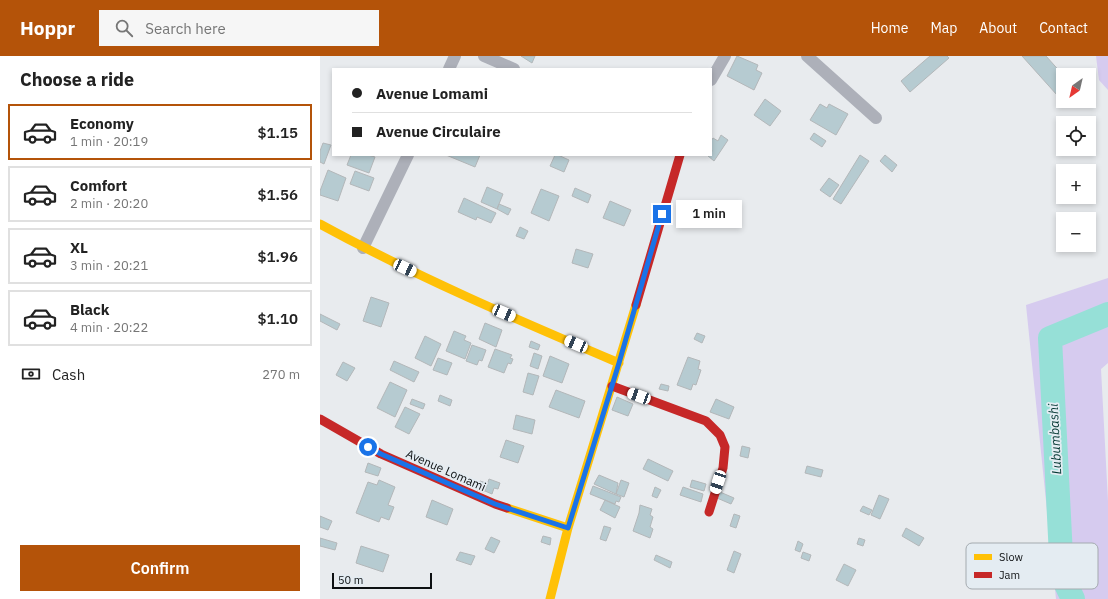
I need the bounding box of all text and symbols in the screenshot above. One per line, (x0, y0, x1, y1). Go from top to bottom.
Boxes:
search box (99, 10, 379, 46)
text: Hoppr (20, 16, 75, 40)
icon: search (113, 17, 135, 39)
text: Search here (145, 19, 226, 38)
text: Home (871, 19, 908, 37)
text: Map (930, 19, 957, 37)
text: About (979, 19, 1017, 37)
text: Contact (1039, 19, 1088, 37)
text: Choose a ride (20, 68, 134, 91)
north arrow (1056, 68, 1096, 108)
map controls (1056, 68, 1096, 252)
text: Avenue Lomami (376, 84, 488, 103)
icon: car (22, 114, 58, 150)
text: Economy (70, 114, 134, 133)
button: locate (1056, 116, 1096, 156)
text: Avenue Circulaire (376, 122, 501, 141)
text: $1.15 (258, 123, 298, 142)
text: 1 min · 20:19 (70, 133, 148, 150)
button: + (1056, 164, 1096, 204)
icon: car (22, 176, 58, 212)
text: Comfort (70, 176, 127, 195)
text: $1.56 (258, 185, 298, 204)
text: 2 min · 20:20 (70, 195, 148, 212)
callout: 1 min (676, 200, 742, 228)
route end (653, 205, 671, 223)
text: 1 min (692, 205, 726, 222)
button: − (1056, 212, 1096, 252)
icon: car (22, 238, 58, 274)
text: XL (70, 238, 88, 257)
text: $1.96 (258, 247, 298, 266)
text: 3 min · 20:21 (70, 257, 148, 274)
car (392, 257, 418, 279)
icon: car (22, 300, 58, 336)
text: Black (70, 300, 110, 319)
car (491, 303, 517, 323)
text: $1.10 (258, 309, 298, 328)
text: 4 min · 20:22 (70, 319, 148, 336)
car (563, 334, 589, 354)
icon: cash (20, 363, 42, 385)
text: Cash (52, 365, 85, 384)
text: 270 m (262, 366, 300, 383)
car (626, 386, 652, 406)
water label: Lubumbashi (1045, 402, 1065, 475)
route start (359, 438, 377, 456)
street label: Avenue Lomami (404, 446, 488, 494)
car (709, 469, 727, 495)
legend (966, 543, 1098, 589)
button: Confirm (20, 545, 300, 591)
text: Slow (999, 550, 1023, 564)
text: Jam (999, 568, 1020, 582)
scale bar (332, 571, 432, 590)
text: 50 m (338, 573, 363, 587)

